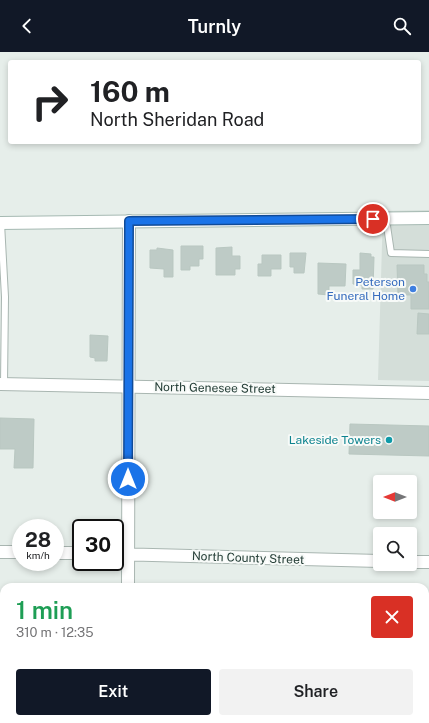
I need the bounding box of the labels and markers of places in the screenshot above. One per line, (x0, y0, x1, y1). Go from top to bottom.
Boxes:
pin (356, 202, 390, 236)
place label: Peterson Funeral Home (326, 275, 405, 303)
marker: Peterson Funeral Home (408, 284, 418, 294)
place label: Lakeside Towers (289, 433, 381, 447)
marker: Lakeside Towers (384, 435, 394, 445)

